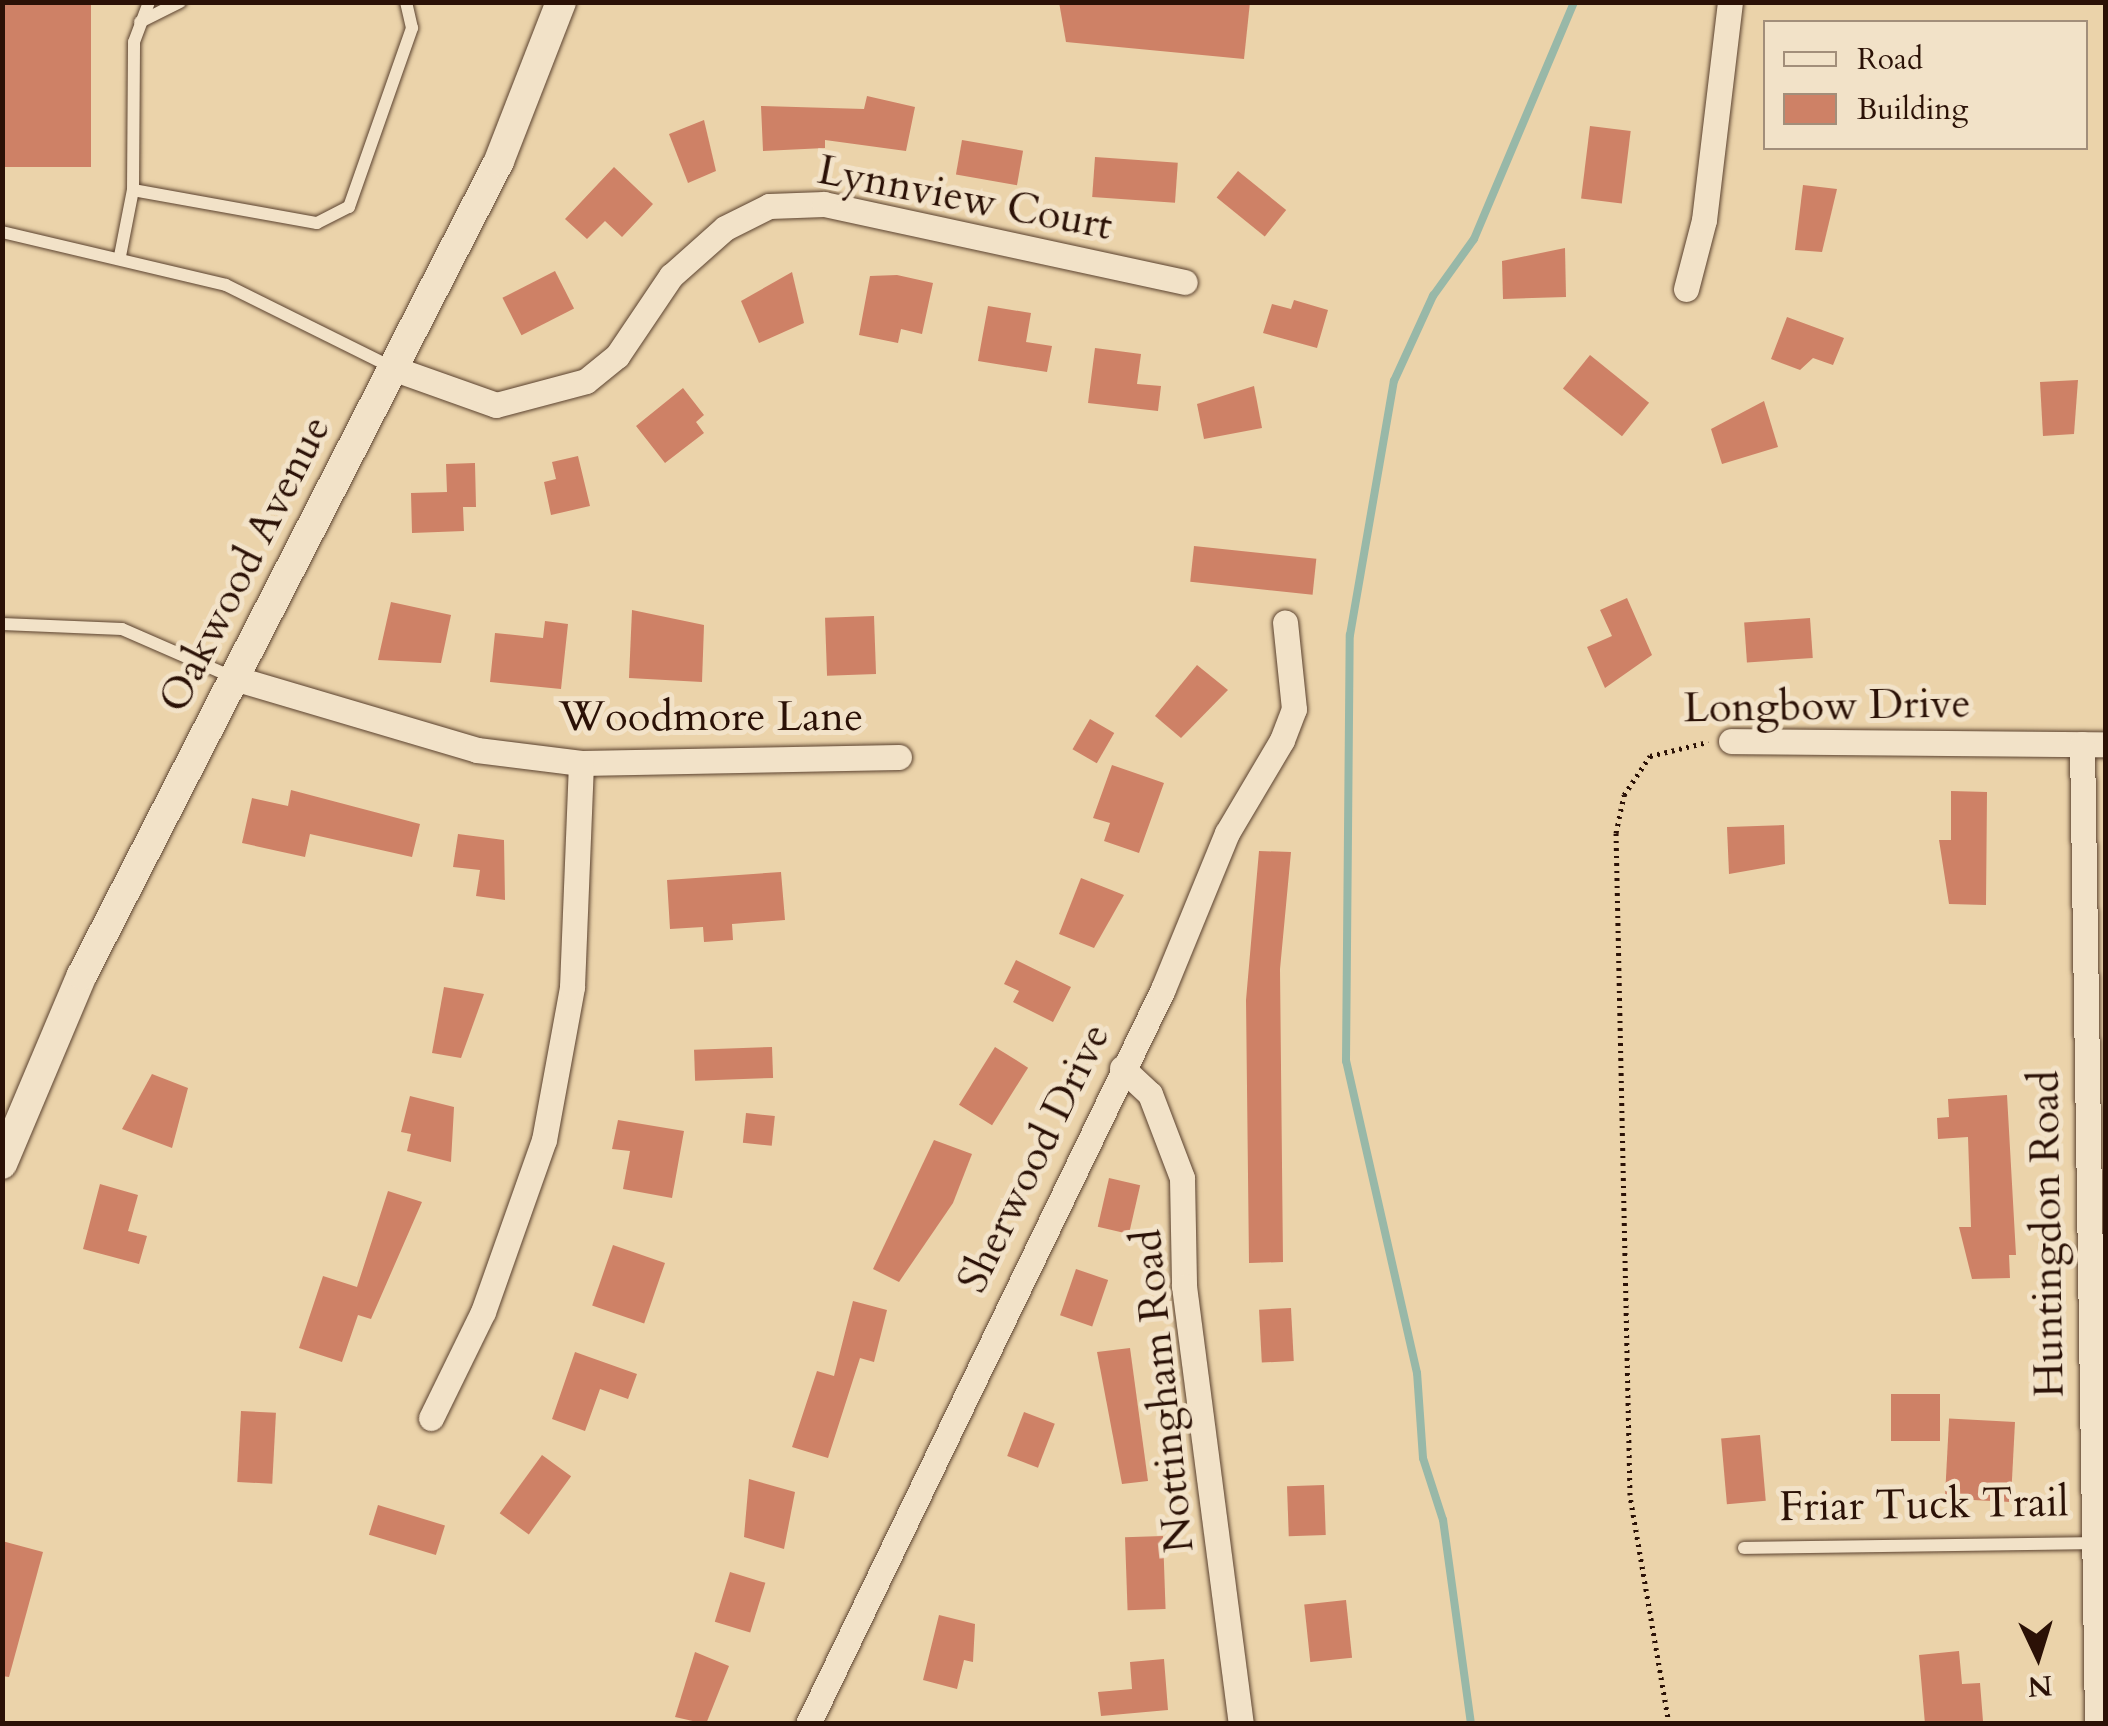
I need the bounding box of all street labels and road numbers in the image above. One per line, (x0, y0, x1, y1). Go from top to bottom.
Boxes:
street label: Lynnview Court (813, 145, 1117, 251)
street label: Oakwood Avenue (149, 407, 341, 721)
street label: Longbow Drive (1683, 678, 1971, 734)
street label: Woodmore Lane (559, 692, 863, 742)
street label: Sherwood Drive (947, 1015, 1121, 1301)
street label: Huntingdon Road (2019, 1070, 2075, 1398)
street label: Nottingham Road (1121, 1227, 1205, 1555)
street label: Friar Tuck Trail (1779, 1477, 2069, 1533)

